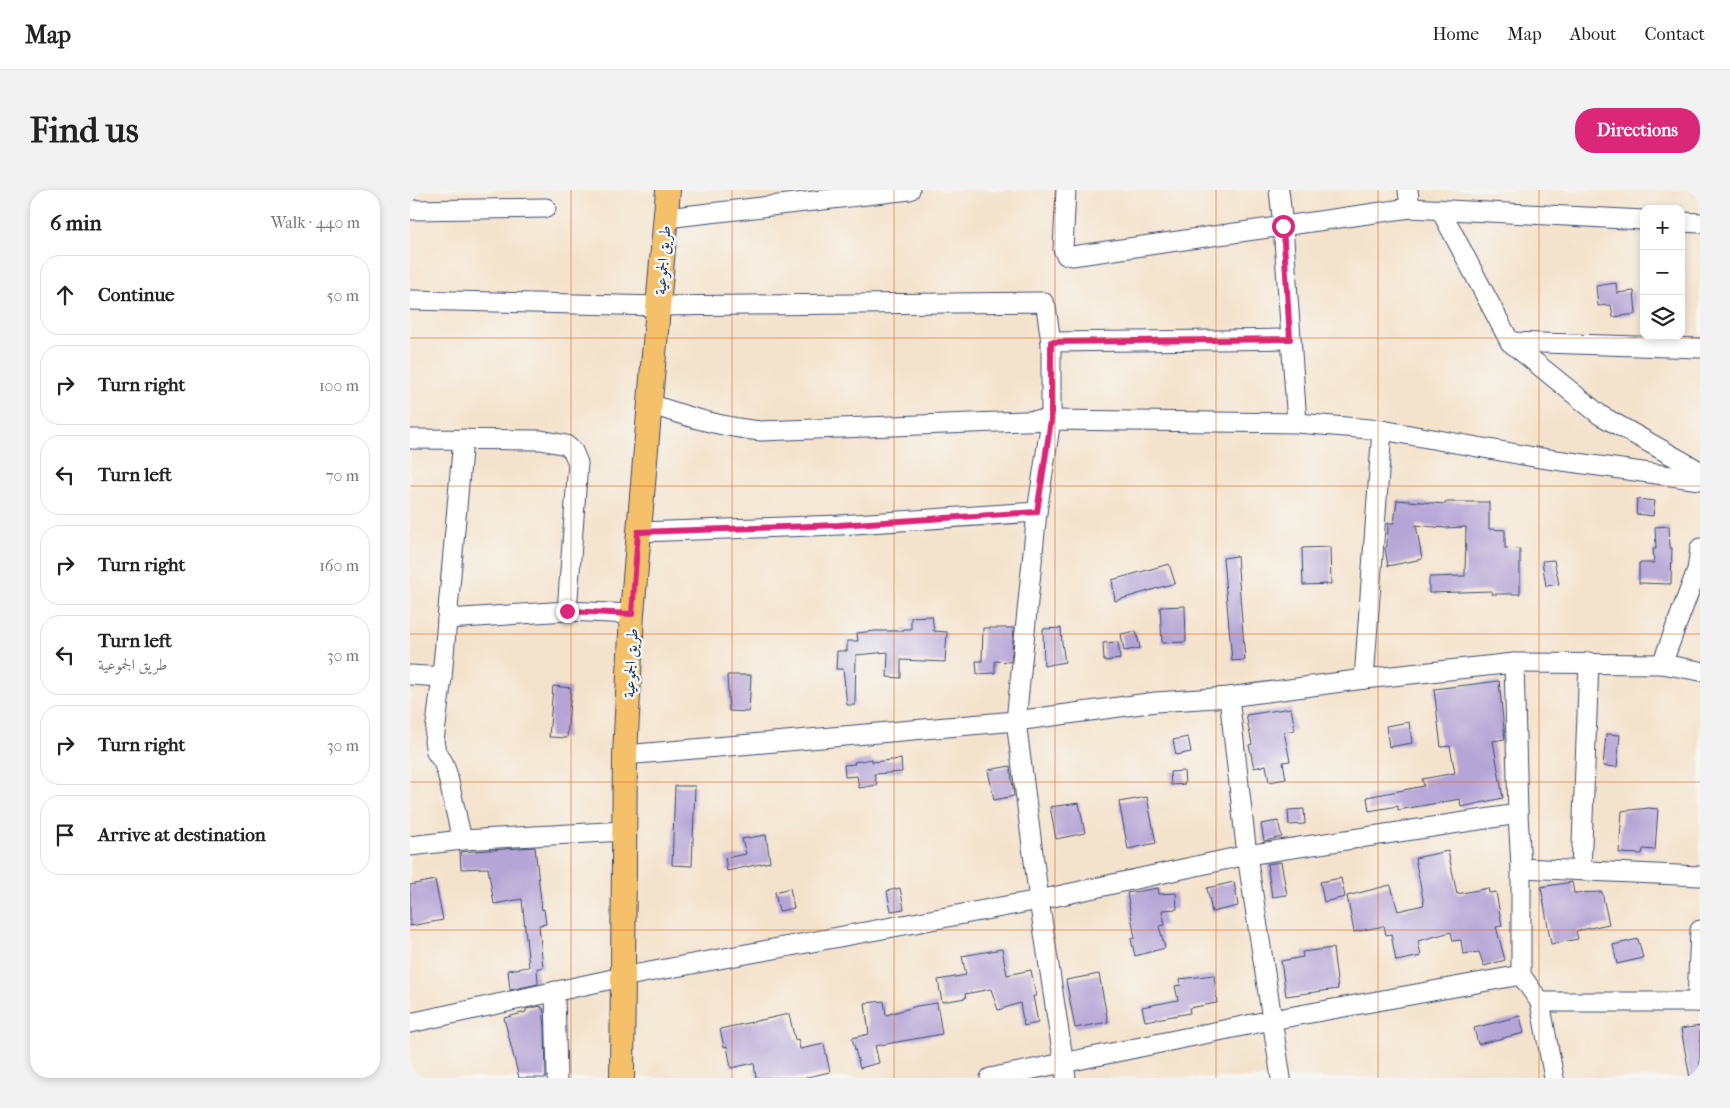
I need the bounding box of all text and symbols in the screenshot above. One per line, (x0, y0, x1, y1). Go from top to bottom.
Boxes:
text: Map (25, 21, 71, 49)
text: Home (1432, 24, 1479, 45)
text: Map (1507, 24, 1542, 45)
text: About (1570, 24, 1616, 45)
text: Contact (1644, 24, 1705, 45)
button: Directions (1575, 108, 1700, 153)
text: Find us (30, 110, 139, 151)
map controls (1640, 205, 1685, 340)
button: + (1640, 205, 1685, 250)
text: 6 min (50, 211, 102, 235)
text: Walk · 440 m (271, 213, 360, 232)
route start (1272, 215, 1295, 238)
street label: طريق الجموعية (651, 225, 675, 296)
button: − (1640, 250, 1685, 295)
icon: ahead (51, 281, 79, 309)
text: Continue (98, 284, 174, 306)
text: 50 m (327, 286, 359, 305)
button: layers (1640, 295, 1685, 340)
icon: right (51, 371, 79, 399)
text: Turn right (98, 374, 185, 396)
text: 100 m (319, 376, 359, 395)
icon: left (51, 461, 79, 489)
text: Turn left (98, 464, 172, 486)
text: 70 m (326, 466, 359, 485)
icon: right (51, 551, 79, 579)
text: Turn right (98, 554, 185, 576)
text: 160 m (319, 556, 359, 575)
route end (556, 600, 579, 623)
street label: طريق الجموعية (619, 628, 643, 698)
text: Turn left (98, 630, 172, 652)
icon: left (51, 641, 79, 669)
text: 30 m (327, 646, 359, 665)
text: طريق الجموعية (98, 655, 168, 674)
icon: right (51, 731, 79, 759)
text: Turn right (98, 734, 185, 756)
text: 30 m (327, 736, 359, 755)
icon: arrive (51, 821, 79, 849)
text: Arrive at destination (98, 824, 266, 846)

